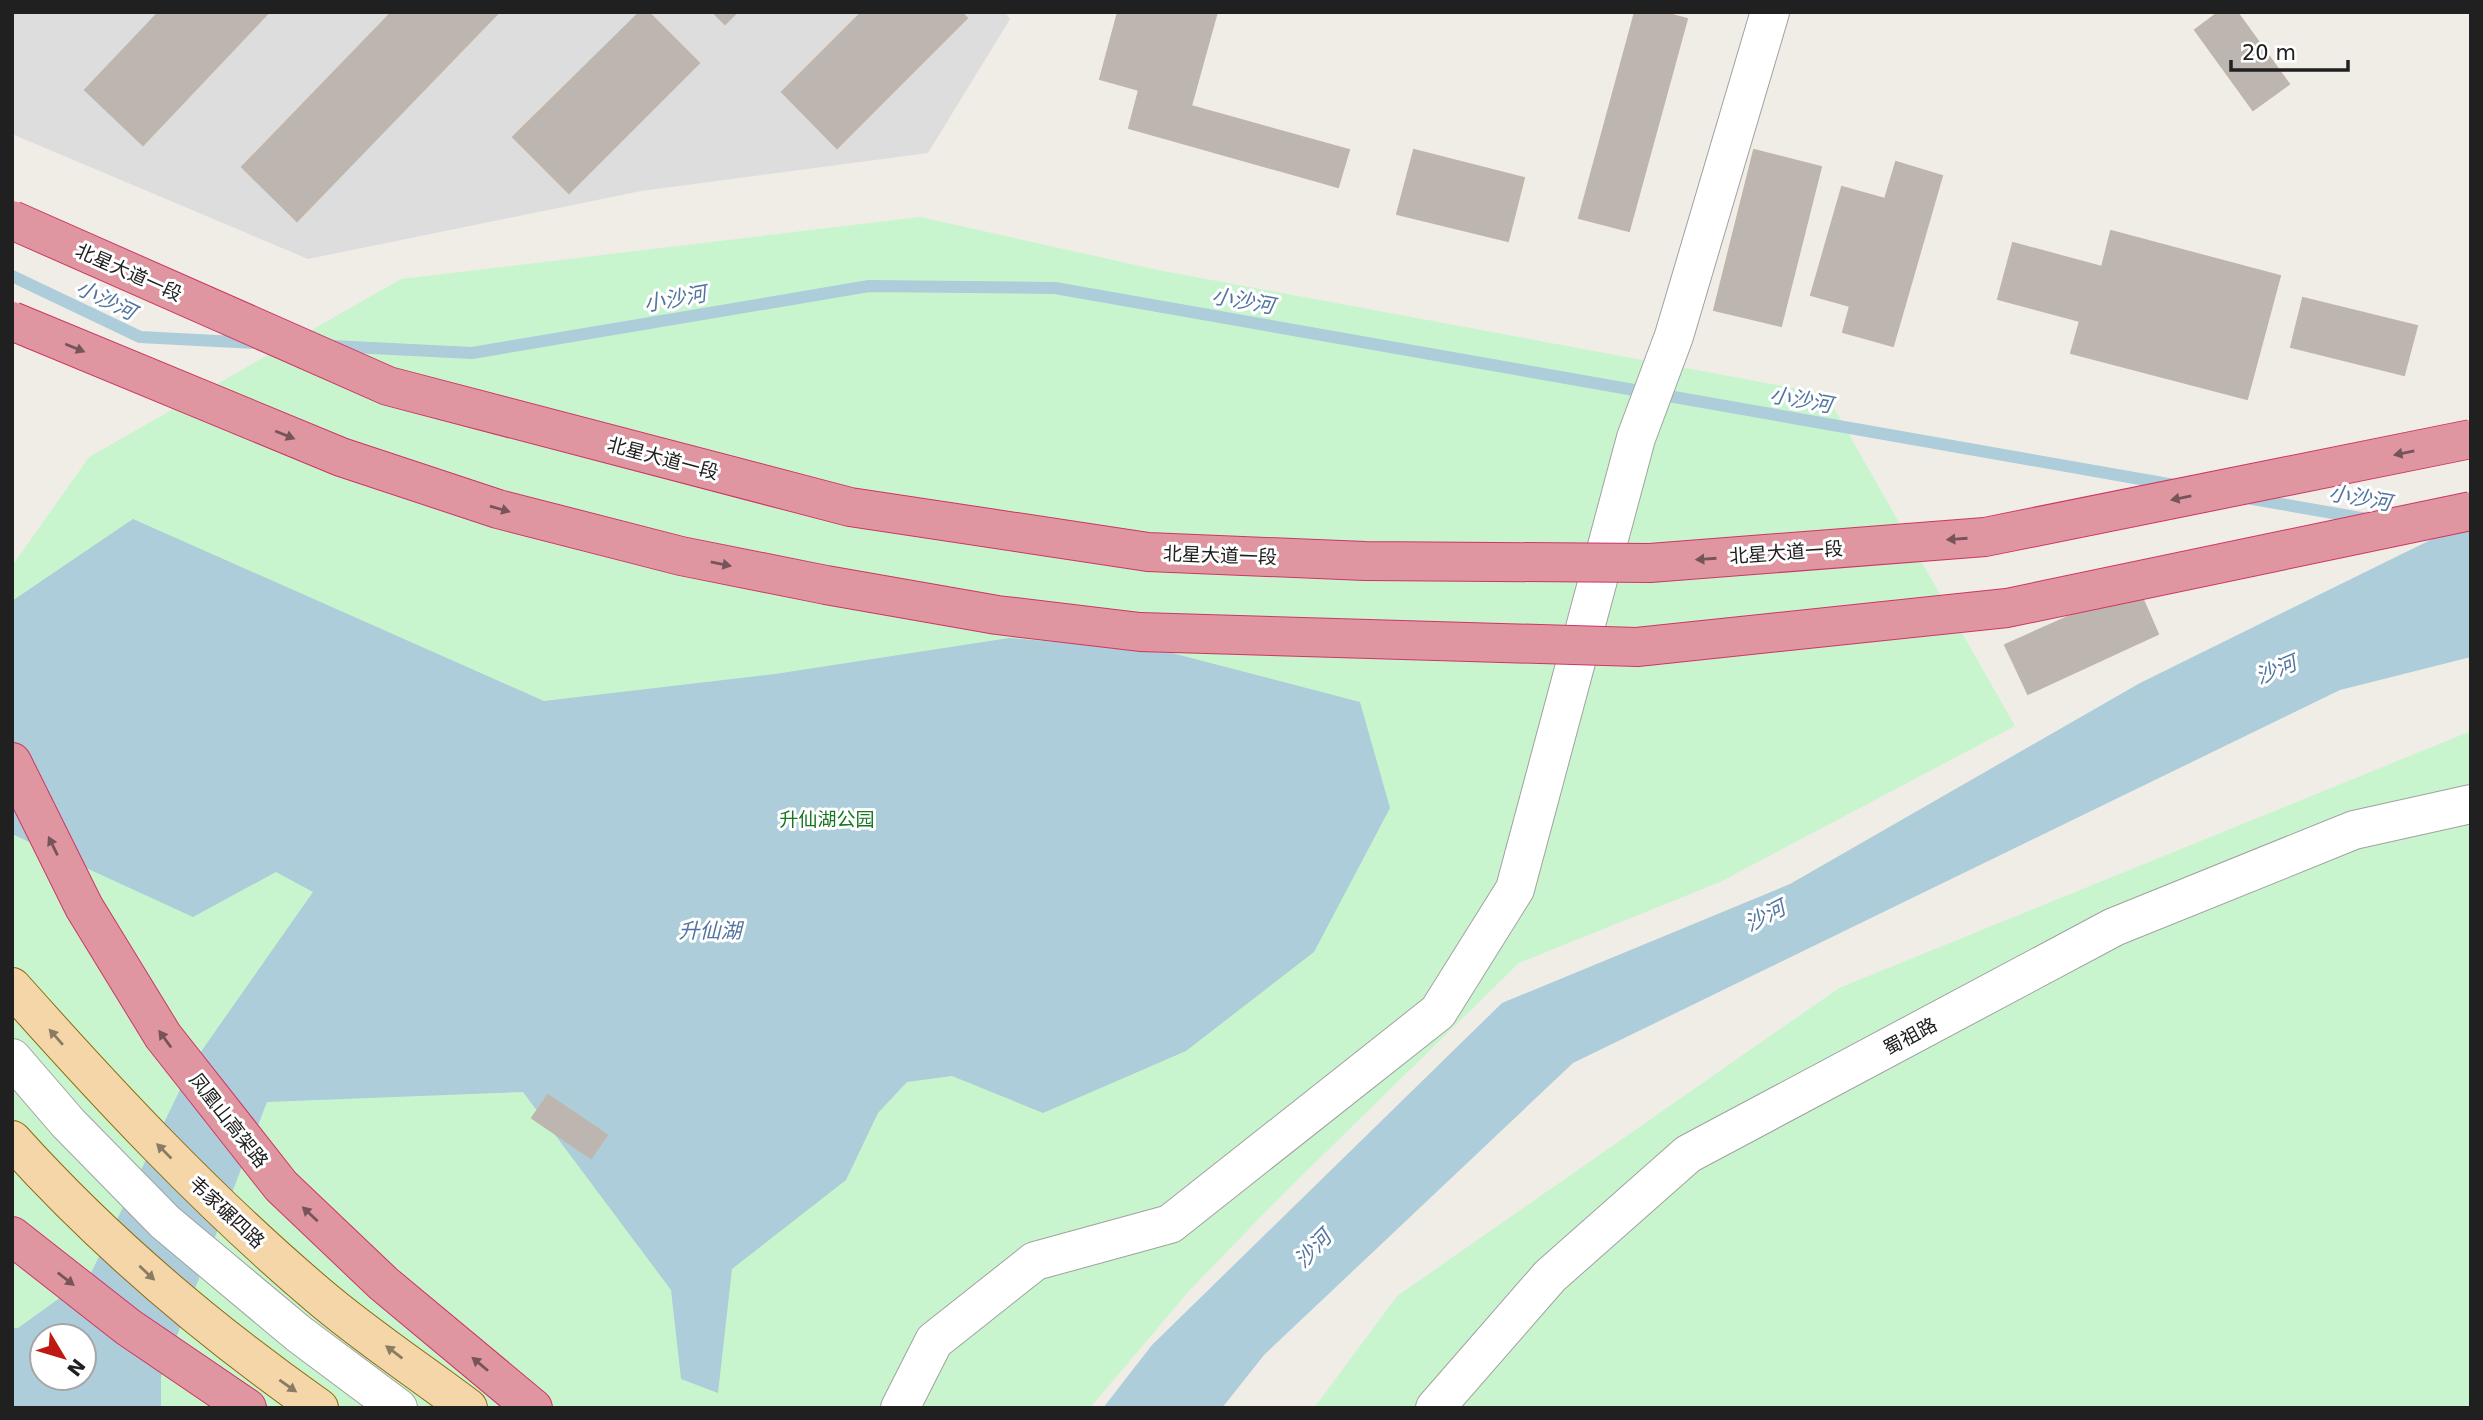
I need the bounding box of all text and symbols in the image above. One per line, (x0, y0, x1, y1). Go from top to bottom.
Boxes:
scale bar (2231, 28, 2348, 72)
text: 20 m (2242, 41, 2296, 65)
street label: 北星大道一段 (72, 239, 186, 305)
water label: 小沙河 (72, 275, 143, 326)
water label: 小沙河 (642, 281, 712, 316)
water label: 小沙河 (1210, 284, 1280, 319)
one-way arrow (65, 342, 86, 353)
water label: 小沙河 (1768, 383, 1838, 418)
one-way arrow (275, 429, 296, 440)
street label: 北星大道一段 (605, 433, 721, 483)
one-way arrow (2393, 448, 2415, 459)
water label: 小沙河 (2327, 481, 2397, 516)
one-way arrow (2170, 493, 2192, 504)
one-way arrow (490, 504, 512, 515)
one-way arrow (1946, 534, 1968, 545)
street label: 北星大道一段 (1728, 537, 1844, 567)
street label: 北星大道一段 (1163, 542, 1277, 568)
one-way arrow (1695, 554, 1717, 565)
one-way arrow (710, 559, 732, 570)
water label: 沙河 (2252, 650, 2304, 689)
park label: 升仙湖公园 (779, 808, 875, 830)
one-way arrow (48, 836, 59, 856)
water label: 沙河 (1741, 894, 1793, 936)
water label: 升仙湖 (679, 919, 744, 943)
street label: 蜀祖路 (1880, 1013, 1940, 1059)
one-way arrow (49, 1028, 64, 1045)
one-way arrow (158, 1030, 172, 1048)
street label: 凤凰山高架路 (185, 1068, 273, 1172)
one-way arrow (155, 1142, 172, 1159)
street label: 韦家碾四路 (185, 1172, 269, 1252)
one-way arrow (302, 1206, 319, 1222)
water label: 沙河 (1290, 1223, 1339, 1272)
one-way arrow (138, 1265, 156, 1281)
one-way arrow (57, 1271, 75, 1285)
north arrow (28, 1322, 98, 1392)
one-way arrow (385, 1346, 403, 1360)
text: N (63, 1354, 90, 1381)
one-way arrow (472, 1357, 490, 1372)
one-way arrow (279, 1379, 298, 1392)

